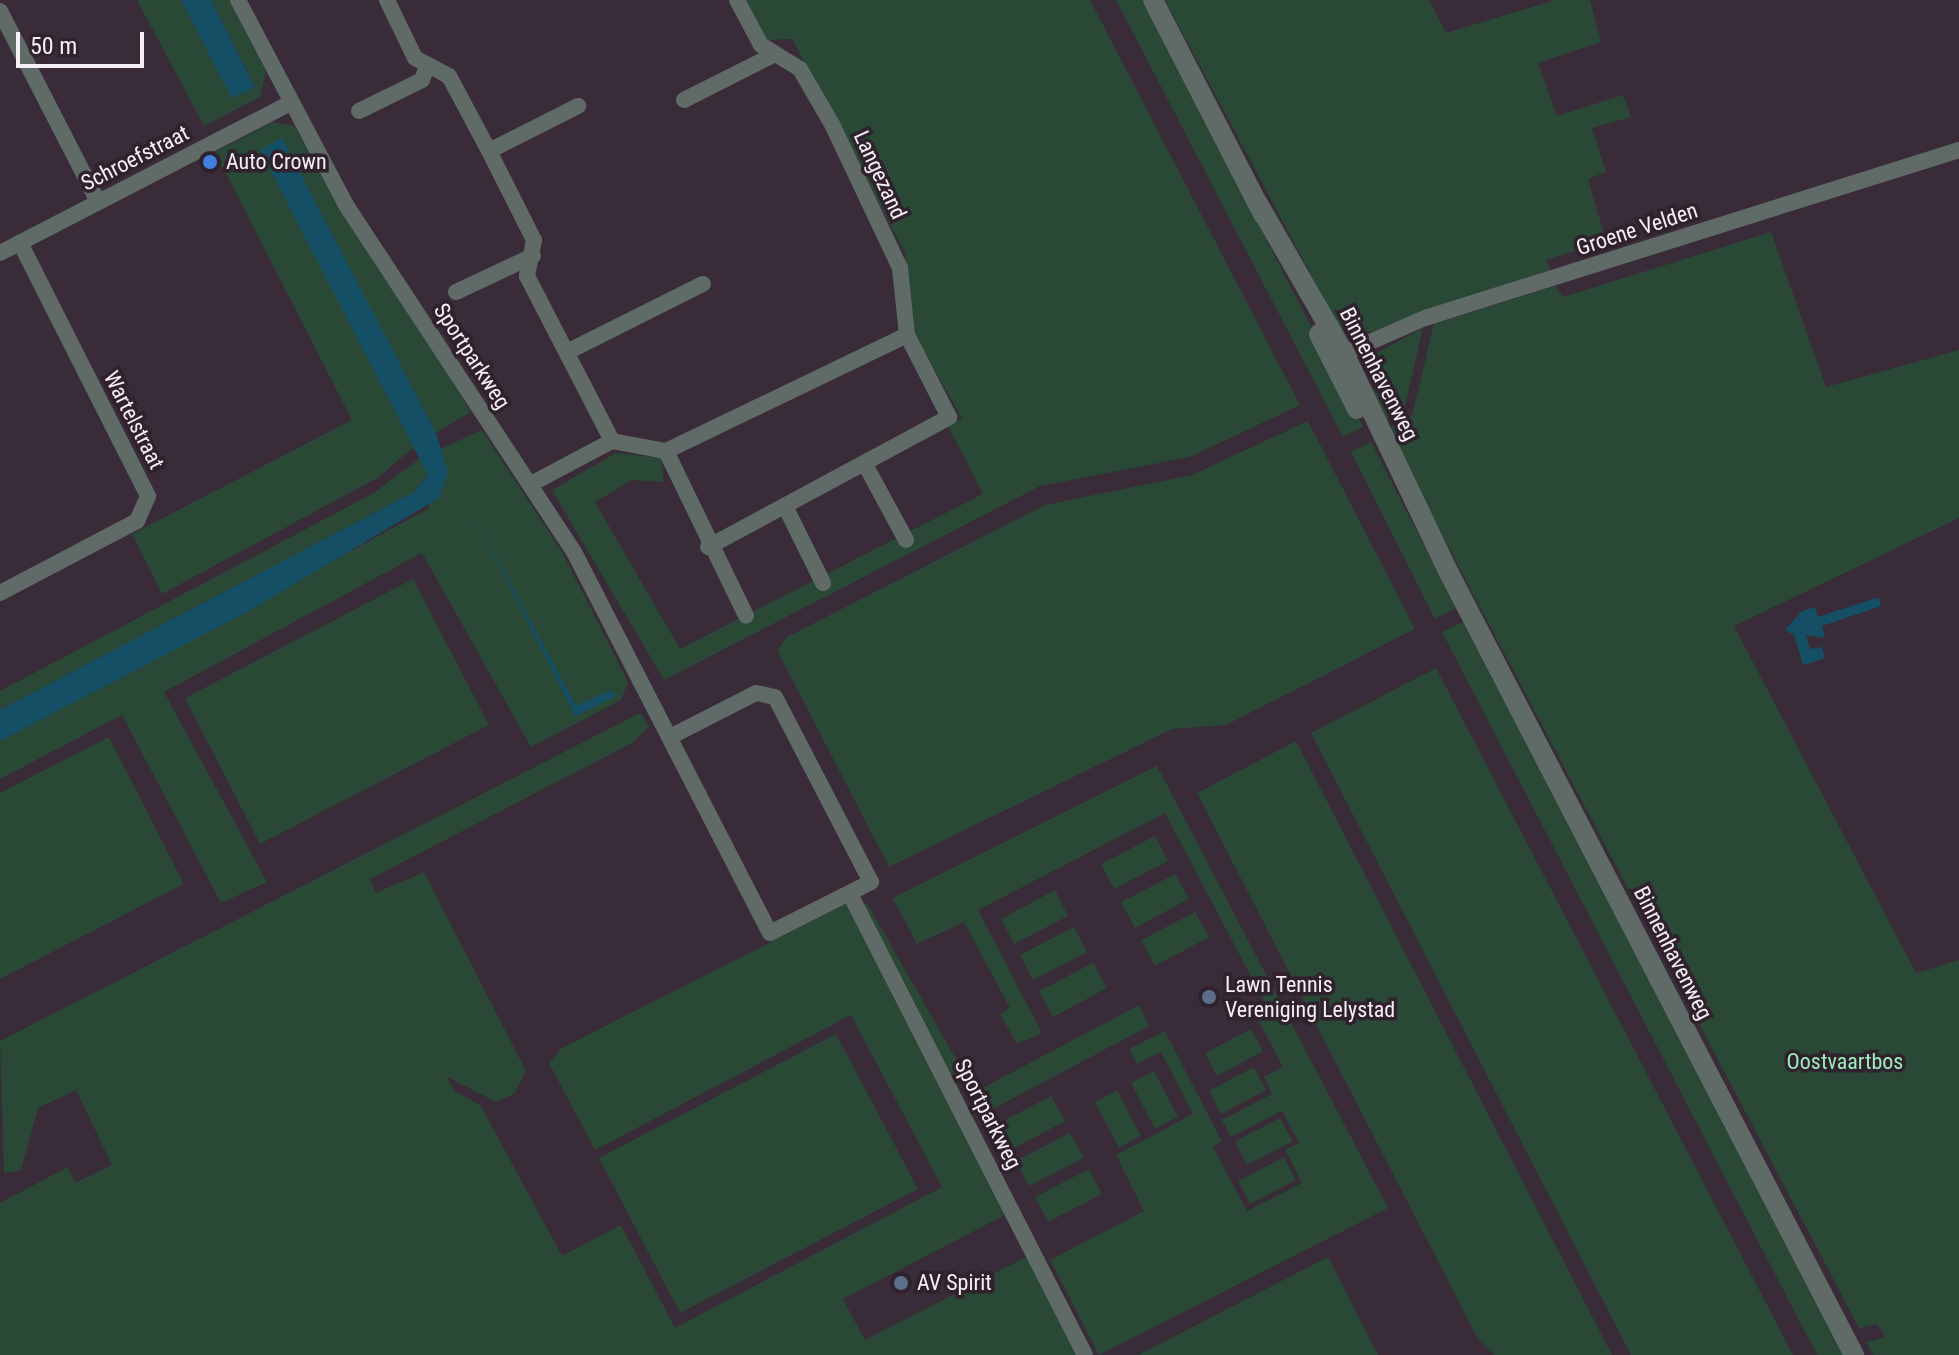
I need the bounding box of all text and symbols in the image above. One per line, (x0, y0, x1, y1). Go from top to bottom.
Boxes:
scale bar (20, 16, 148, 66)
text: 50 m (30, 32, 77, 60)
street label: Schroefstraat (77, 120, 193, 196)
street label: Langezand (848, 127, 912, 223)
place label: Auto Crown (226, 149, 327, 175)
marker: Auto Crown (201, 153, 219, 171)
street label: Groene Velden (1573, 197, 1701, 261)
street label: Sportparkweg (428, 298, 516, 414)
street label: Binnenhavenweg (1334, 303, 1424, 445)
street label: Wartelstraat (98, 367, 170, 473)
street label: Binnenhavenweg (1628, 882, 1718, 1024)
place label: Lawn Tennis Vereniging Lelystad (1225, 971, 1395, 1022)
marker: Lawn Tennis Vereniging Lelystad (1200, 988, 1218, 1006)
park label: Oostvaartbos (1787, 1049, 1903, 1075)
street label: Sportparkweg (949, 1054, 1027, 1174)
place label: AV Spirit (917, 1270, 992, 1296)
marker: AV Spirit (892, 1274, 910, 1292)

